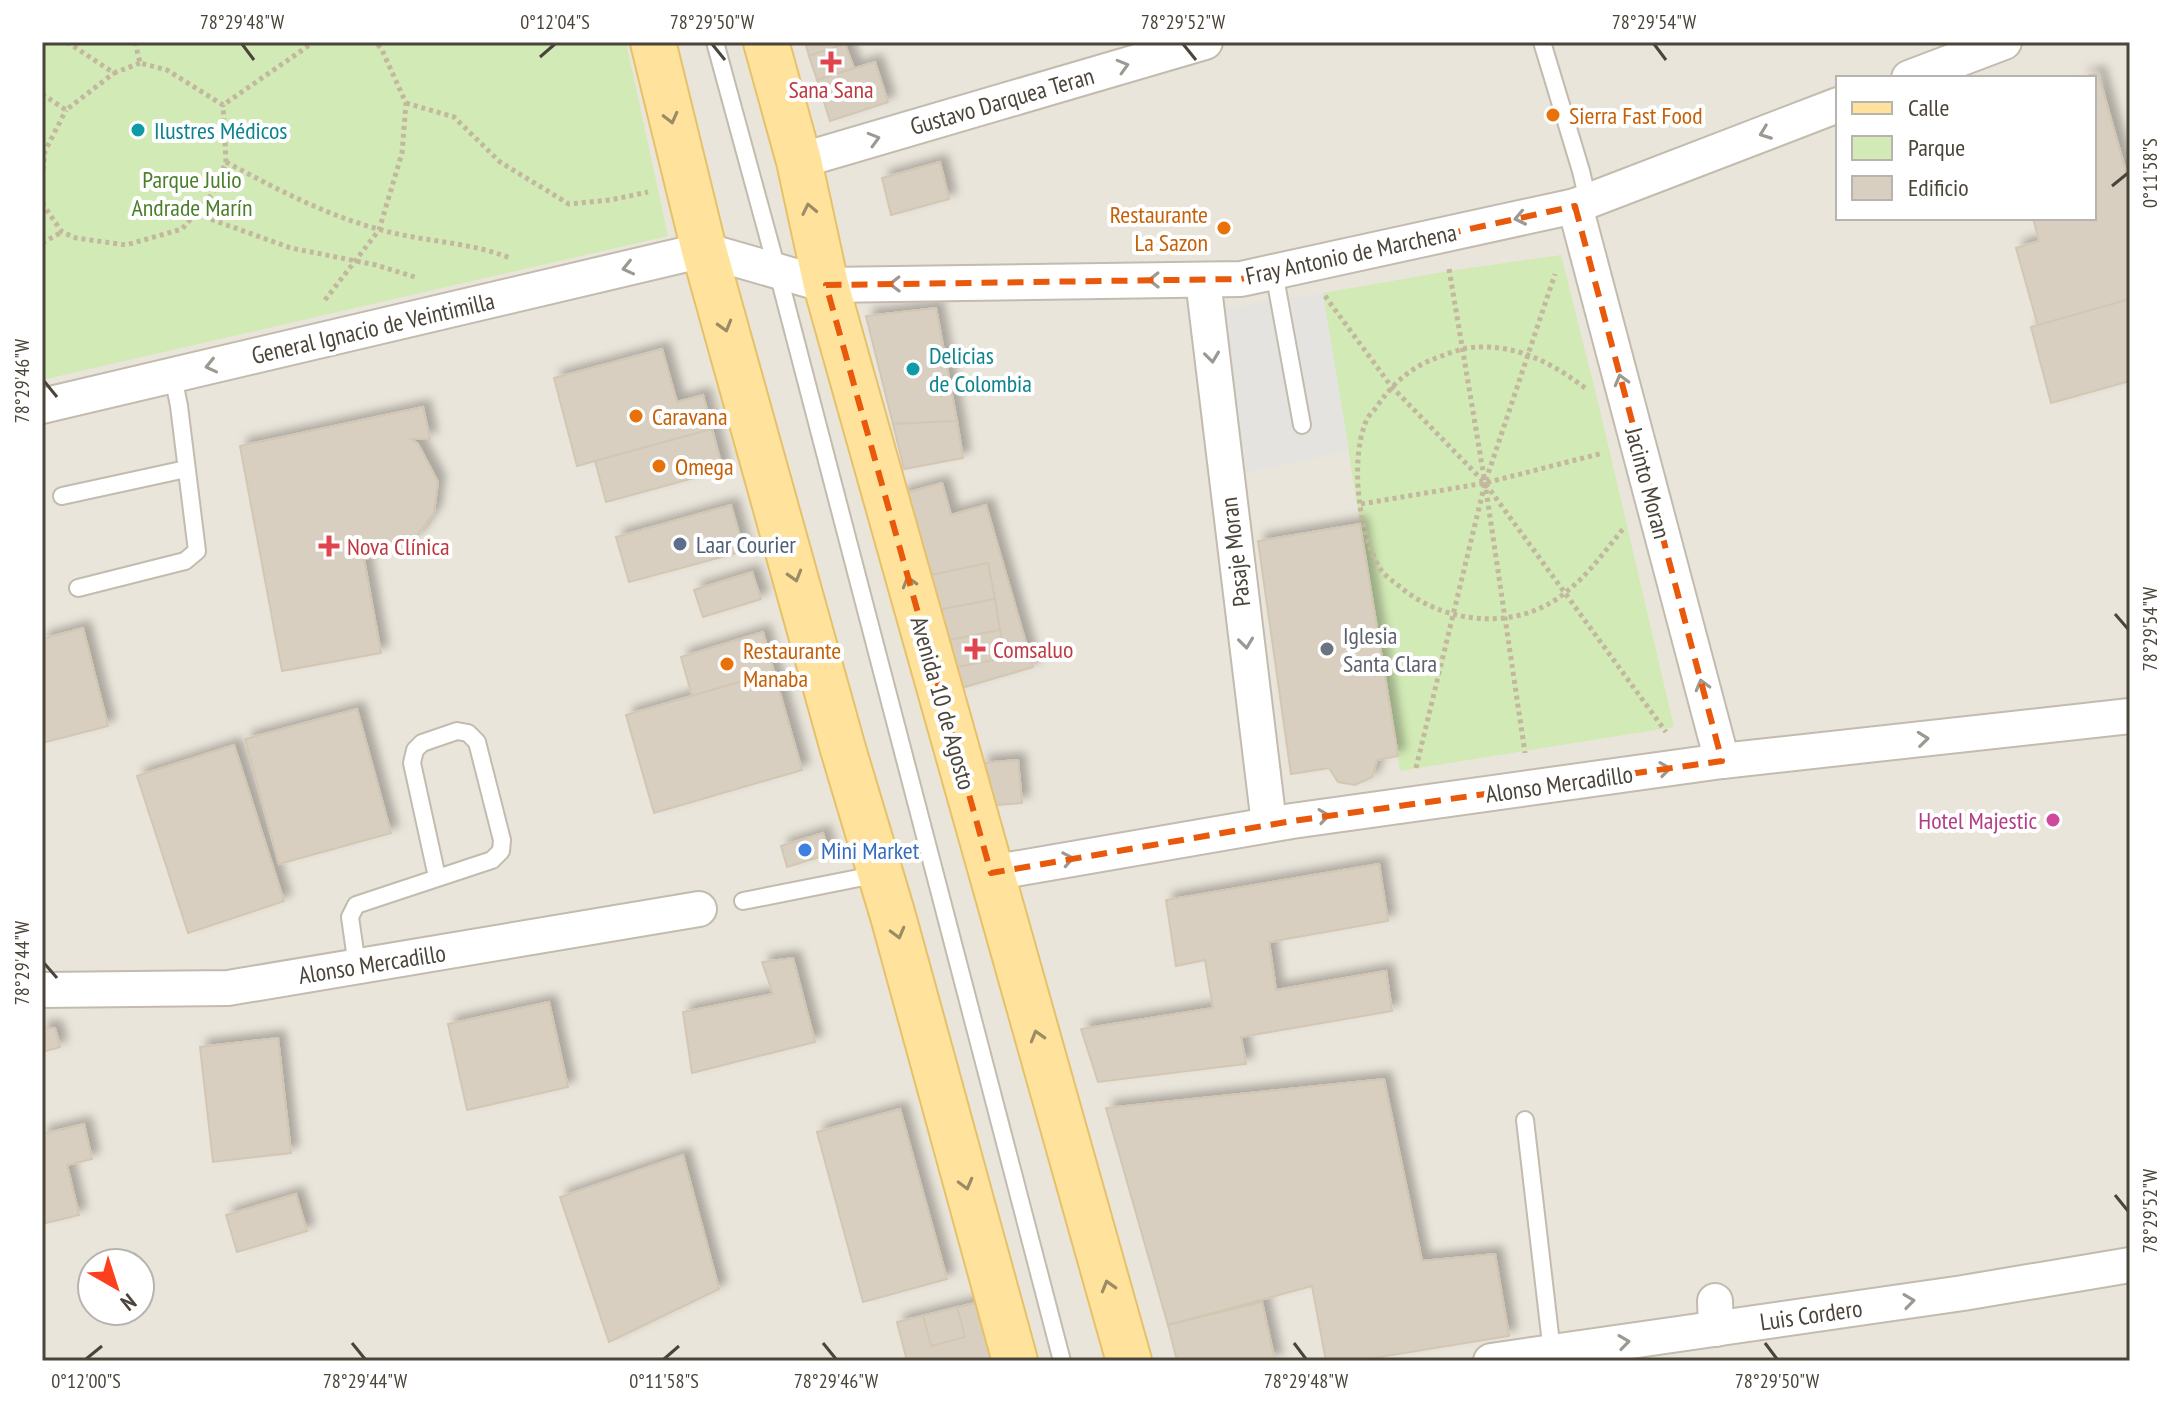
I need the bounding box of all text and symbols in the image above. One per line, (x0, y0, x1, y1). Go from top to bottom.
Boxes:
text: 78°29'48"W (200, 9, 285, 35)
text: 0°12'04"S (520, 9, 590, 35)
text: 78°29'50"W (670, 9, 755, 35)
text: 78°29'52"W (1141, 9, 1226, 35)
text: 78°29'54"W (1612, 9, 1697, 35)
marker: Sana Sana (822, 53, 840, 71)
one-way arrow (1116, 59, 1130, 75)
street label: Gustavo Darquea Teran (907, 60, 1097, 142)
place label: Sana Sana (788, 74, 874, 105)
legend (1836, 76, 2096, 220)
text: Calle (1908, 92, 1949, 123)
place label: Sierra Fast Food (1569, 100, 1703, 131)
marker: Sierra Fast Food (1544, 106, 1562, 124)
one-way arrow (662, 110, 679, 124)
place label: Ilustres Médicos (154, 115, 287, 146)
marker: Ilustres Médicos (129, 121, 147, 139)
one-way arrow (1759, 123, 1773, 140)
one-way arrow (866, 132, 880, 148)
text: Parque (1908, 132, 1965, 163)
text: 0°11'58"S (2137, 138, 2163, 208)
park label: Parque Julio Andrade Marín (131, 164, 253, 223)
text: Edificio (1908, 172, 1969, 203)
place label: Restaurante La Sazon (1110, 199, 1208, 258)
one-way arrow (801, 203, 818, 216)
one-way arrow (1514, 209, 1527, 226)
street label: Fray Antonio de Marchena (1243, 217, 1459, 291)
marker: Restaurante La Sazon (1215, 219, 1233, 237)
one-way arrow (621, 259, 635, 276)
one-way arrow (1147, 272, 1160, 289)
one-way arrow (888, 276, 901, 293)
street label: General Ignacio de Veintimilla (249, 285, 497, 371)
one-way arrow (716, 318, 732, 332)
text: 78°29'46"W (9, 338, 35, 423)
place label: Delicias de Colombia (929, 340, 1032, 399)
one-way arrow (1203, 350, 1220, 364)
one-way arrow (205, 357, 219, 374)
marker: Delicias de Colombia (904, 360, 922, 378)
one-way arrow (1614, 374, 1630, 387)
place label: Caravana (652, 401, 728, 432)
marker: Caravana (627, 407, 645, 425)
street label: Jacinto Moran (1618, 423, 1678, 542)
place label: Omega (675, 451, 734, 482)
marker: Omega (650, 457, 668, 475)
street label: Pasaje Moran (1213, 496, 1257, 608)
place label: Laar Courier (696, 529, 796, 560)
place label: Nova Clínica (347, 531, 450, 562)
marker: Nova Clínica (318, 535, 340, 557)
marker: Laar Courier (671, 535, 689, 553)
one-way arrow (786, 568, 802, 582)
one-way arrow (902, 576, 919, 590)
text: 78°29'54"W (2137, 586, 2163, 671)
street label: Avenida 10 de Agosto (903, 613, 983, 793)
place label: Iglesia Santa Clara (1343, 620, 1437, 679)
place label: Comsaluo (993, 634, 1073, 665)
place label: Restaurante Manaba (743, 635, 841, 694)
one-way arrow (1238, 637, 1255, 650)
marker: Comsaluo (964, 638, 986, 660)
marker: Iglesia Santa Clara (1318, 640, 1336, 658)
marker: Restaurante Manaba (718, 655, 736, 673)
one-way arrow (1695, 679, 1711, 693)
one-way arrow (1917, 730, 1930, 747)
street label: Alonso Mercadillo (1483, 758, 1635, 810)
one-way arrow (1658, 761, 1672, 778)
place label: Hotel Majestic (1918, 805, 2037, 836)
one-way arrow (1317, 808, 1331, 825)
marker: Hotel Majestic (2044, 811, 2062, 829)
place label: Mini Market (821, 835, 920, 866)
marker: Mini Market (796, 841, 814, 859)
one-way arrow (1061, 851, 1075, 868)
text: 78°29'44"W (9, 920, 35, 1005)
one-way arrow (888, 926, 905, 940)
street label: Alonso Mercadillo (296, 937, 448, 991)
one-way arrow (1030, 1029, 1046, 1043)
text: 78°29'52"W (2137, 1168, 2163, 1253)
one-way arrow (957, 1177, 974, 1191)
north arrow (76, 1247, 156, 1327)
one-way arrow (1100, 1279, 1117, 1293)
text: N (115, 1288, 142, 1317)
street label: Luis Cordero (1758, 1292, 1864, 1338)
one-way arrow (1902, 1293, 1916, 1310)
one-way arrow (1617, 1334, 1630, 1351)
text: 0°12'00"S (51, 1368, 121, 1394)
text: 78°29'44"W (323, 1368, 408, 1394)
text: 0°11'58"S (629, 1368, 699, 1394)
text: 78°29'46"W (794, 1368, 879, 1394)
text: 78°29'48"W (1264, 1368, 1349, 1394)
text: 78°29'50"W (1735, 1368, 1820, 1394)

